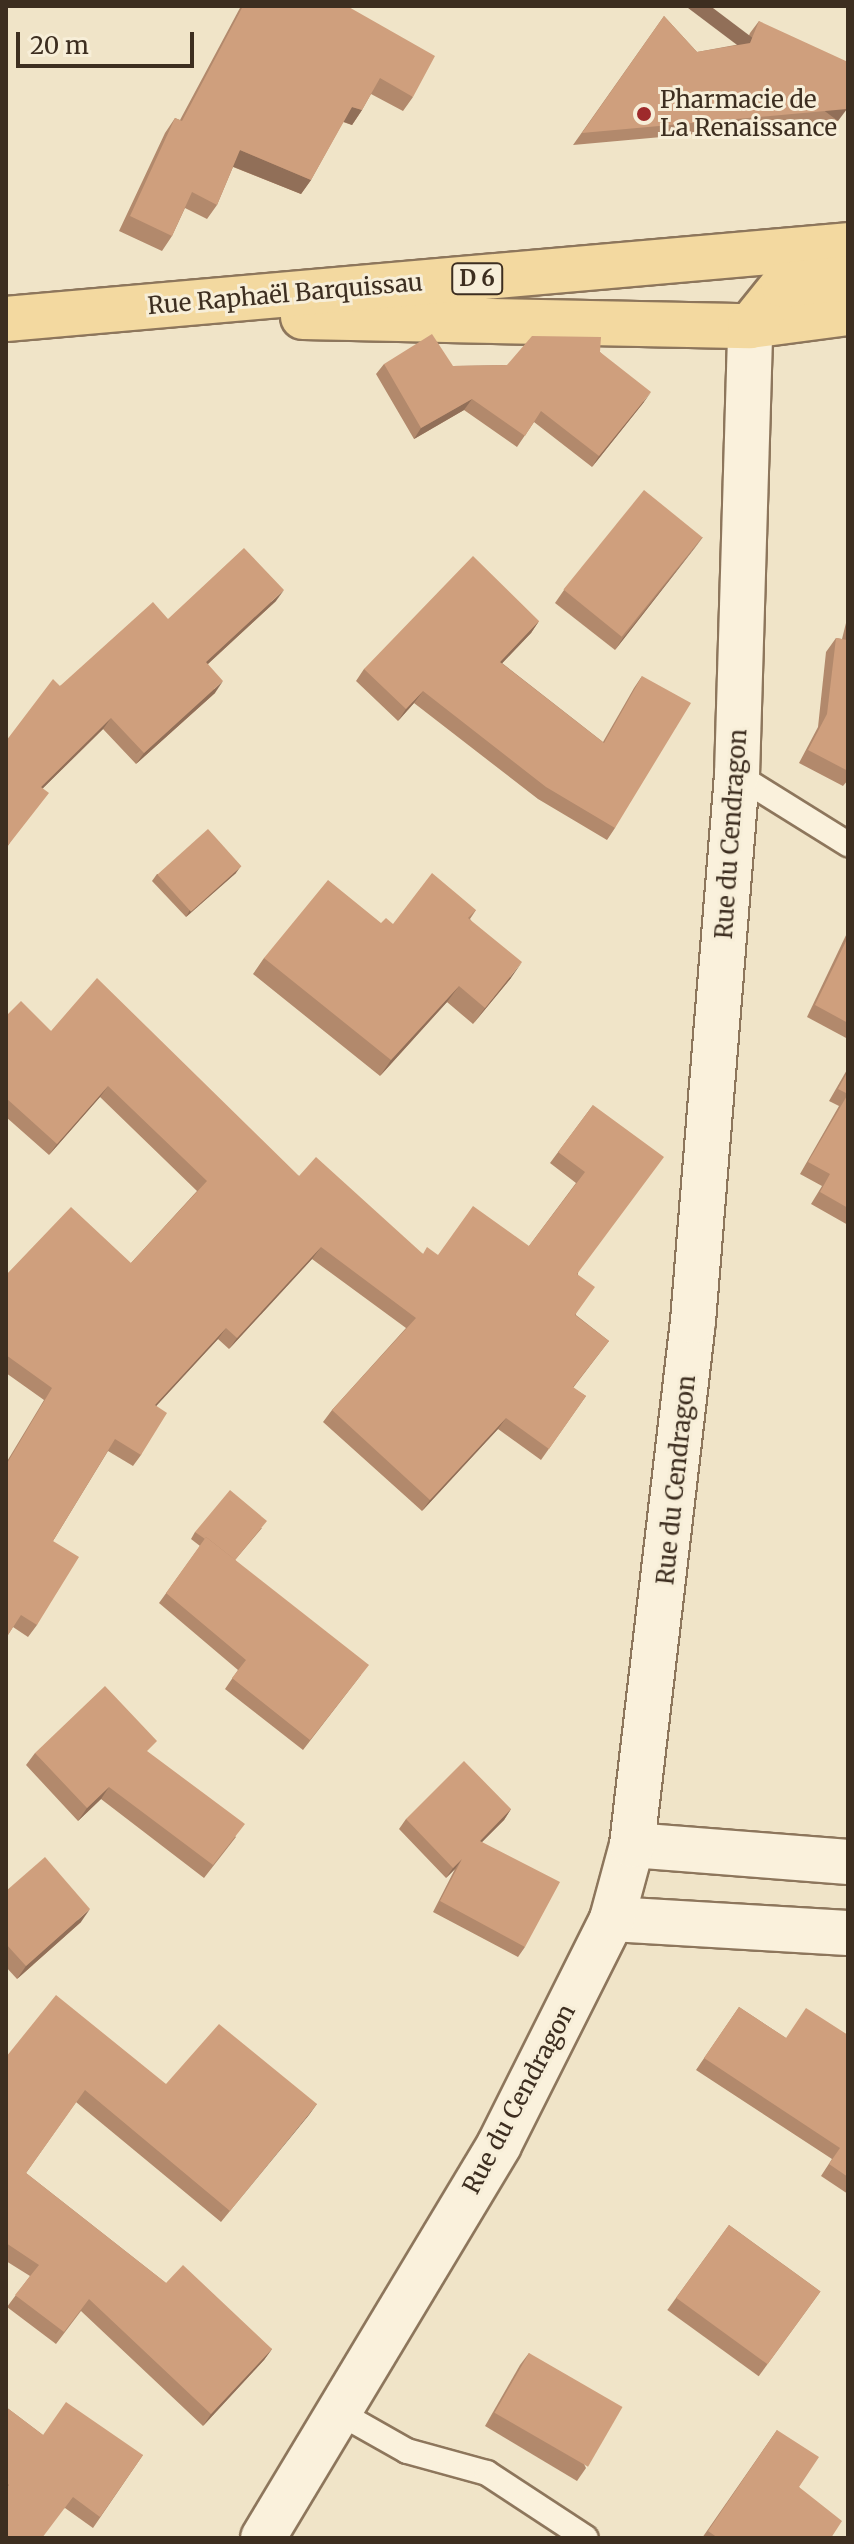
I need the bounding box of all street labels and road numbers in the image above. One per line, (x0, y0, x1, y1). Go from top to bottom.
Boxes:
road number: D 6 (451, 261, 503, 297)
street label: Rue Raphaël Barquissau (146, 268, 424, 320)
street label: Rue du Cendragon (709, 728, 753, 940)
street label: Rue du Cendragon (651, 1374, 701, 1586)
street label: Rue du Cendragon (457, 1999, 581, 2199)

